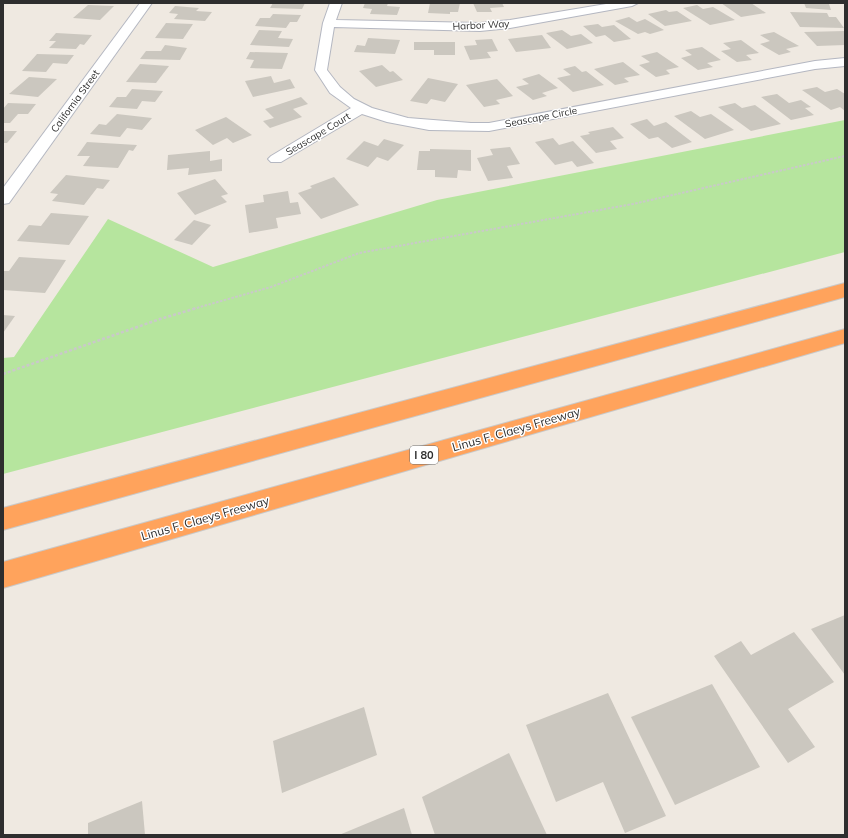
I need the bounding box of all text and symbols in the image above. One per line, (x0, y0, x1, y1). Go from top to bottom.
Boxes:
street label: Harbor Way (452, 17, 511, 33)
street label: California Street (48, 67, 102, 135)
street label: Seascape Circle (504, 104, 578, 130)
street label: Seascape Court (283, 109, 353, 158)
street label: Linus F. Claeys Freeway (450, 403, 582, 454)
road number: I 80 (410, 446, 438, 464)
street label: Linus F. Claeys Freeway (139, 492, 271, 543)

